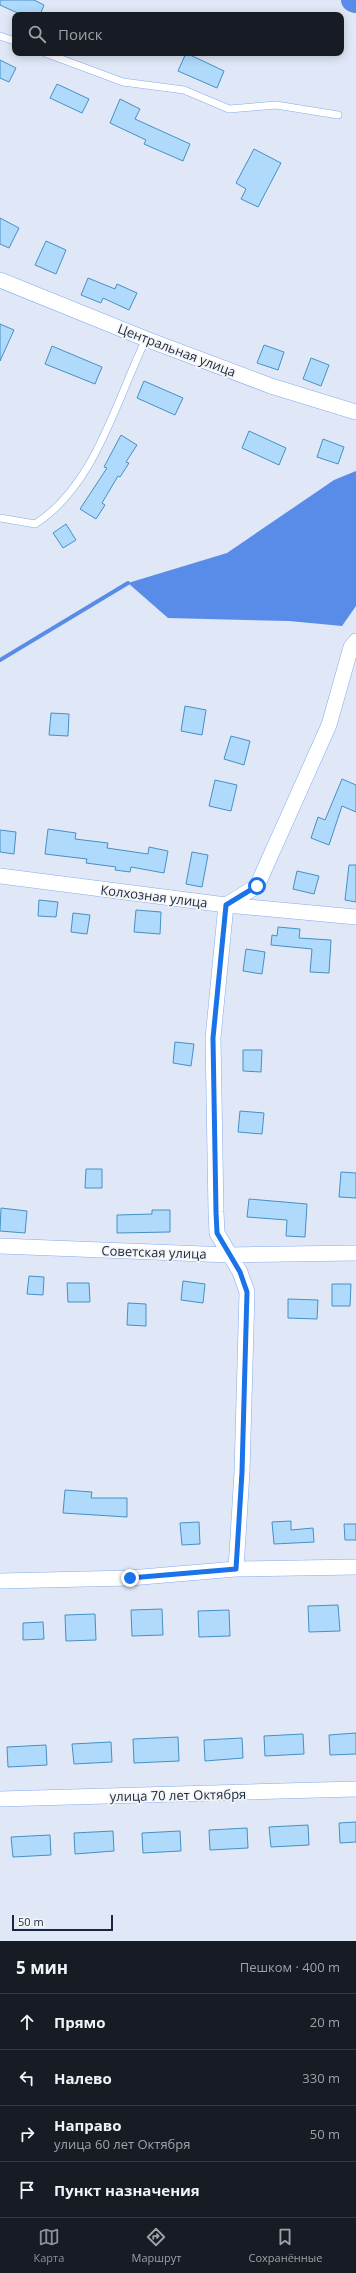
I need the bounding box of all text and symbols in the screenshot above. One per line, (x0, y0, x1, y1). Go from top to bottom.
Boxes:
search box (12, 12, 344, 56)
icon: search (26, 23, 48, 45)
text: Поиск (58, 24, 102, 44)
street label: Центральная улица (115, 319, 239, 381)
route start (248, 877, 266, 895)
street label: Колхозная улица (99, 881, 209, 911)
street label: Советская улица (101, 1241, 207, 1263)
route end (121, 1569, 139, 1587)
street label: улица 70 лет Октября (110, 1785, 246, 1805)
scale bar (12, 1913, 113, 1932)
text: 50 m (18, 1914, 44, 1929)
text: 5 мин (16, 1956, 68, 1979)
text: Пешком · 400 m (240, 1958, 340, 1976)
icon: ahead (16, 2011, 38, 2033)
text: Прямо (54, 2012, 106, 2032)
text: 20 m (310, 2013, 340, 2031)
icon: left (16, 2067, 38, 2089)
text: Налево (54, 2068, 112, 2088)
text: 330 m (302, 2069, 340, 2087)
text: Направо (54, 2115, 122, 2135)
icon: right (16, 2123, 38, 2145)
text: 50 m (310, 2125, 340, 2143)
text: улица 60 лет Октября (54, 2135, 190, 2153)
icon: arrive (16, 2179, 38, 2201)
text: Пункт назначения (54, 2180, 200, 2200)
tab: Карта (34, 2226, 64, 2265)
tab: Маршрут (132, 2226, 181, 2265)
tab: Сохранённые (249, 2226, 322, 2265)

